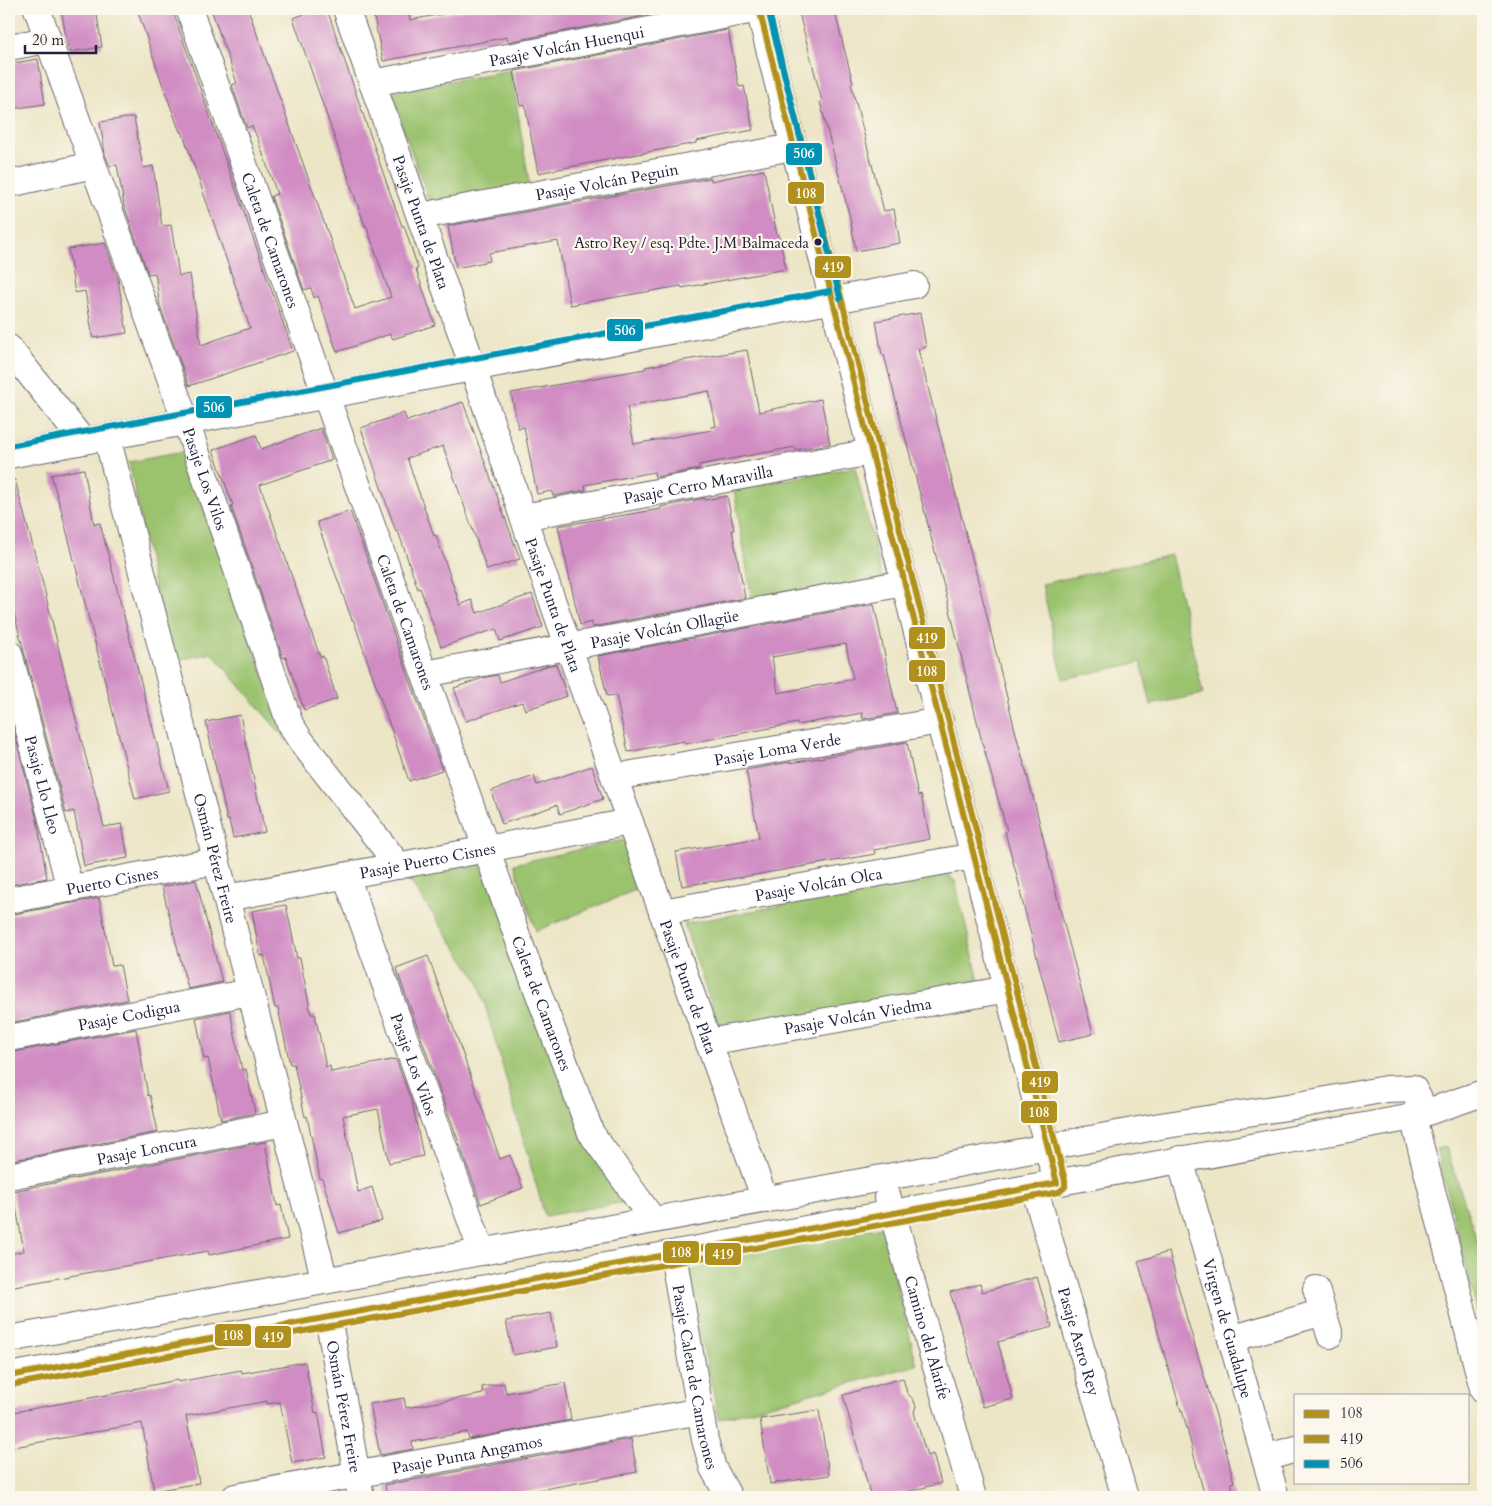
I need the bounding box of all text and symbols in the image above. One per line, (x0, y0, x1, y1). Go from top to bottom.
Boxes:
street label: Pasaje Volcán Huenqui (487, 21, 646, 72)
scale bar (25, 22, 96, 54)
text: 20 m (32, 30, 64, 50)
line badge: 506 (785, 142, 823, 166)
text: 506 (793, 144, 815, 163)
street label: Pasaje Punta de Plata (387, 152, 455, 292)
street label: Pasaje Volcán Peguin (534, 158, 680, 206)
street label: Caleta de Camarones (236, 169, 304, 311)
line badge: 108 (787, 181, 825, 205)
text: 108 (795, 184, 817, 203)
place label: Astro Rey / esq. Pdte. J.M Balmaceda (574, 233, 810, 253)
marker: Astro Rey / esq. Pdte. J.M Balmaceda (813, 237, 823, 247)
line badge: 419 (814, 255, 852, 279)
text: 419 (822, 258, 844, 277)
line badge: 506 (606, 318, 644, 342)
text: 506 (614, 321, 636, 340)
line badge: 506 (195, 395, 233, 419)
text: 506 (203, 398, 225, 417)
street label: Pasaje Los Vilos (177, 425, 232, 533)
street label: Pasaje Cerro Maravilla (622, 461, 775, 510)
street label: Pasaje Punta de Plata (519, 535, 587, 675)
street label: Caleta de Camarones (371, 551, 439, 693)
street label: Pasaje Volcán Ollagüe (589, 605, 741, 654)
line badge: 419 (908, 626, 946, 650)
text: 419 (916, 629, 938, 648)
line badge: 108 (908, 659, 946, 683)
text: 108 (916, 662, 938, 681)
street label: Pasaje Loma Verde (713, 728, 843, 772)
street label: Pasaje Llo Lleo (19, 733, 65, 837)
street label: Osmán Pérez Freire (187, 791, 242, 926)
street label: Pasaje Puerto Cisnes (358, 838, 497, 885)
street label: Puerto Cisnes (65, 862, 160, 901)
street label: Pasaje Volcán Olca (753, 863, 884, 907)
street label: Pasaje Punta de Plata (654, 917, 722, 1057)
street label: Caleta de Camarones (506, 933, 577, 1074)
street label: Pasaje Volcán Viedma (782, 993, 933, 1040)
street label: Pasaje Codigua (76, 996, 182, 1037)
street label: Pasaje Los Vilos (385, 1010, 442, 1119)
line badge: 419 (1021, 1070, 1059, 1094)
text: 419 (1029, 1073, 1051, 1092)
line badge: 108 (1020, 1100, 1058, 1124)
text: 108 (1028, 1103, 1050, 1122)
street label: Pasaje Loncura (95, 1130, 198, 1171)
line badge: 108 (662, 1240, 700, 1264)
line badge: 419 (704, 1242, 742, 1266)
text: 108 (670, 1243, 692, 1262)
text: 419 (712, 1245, 734, 1264)
street label: Virgen de Guadalupe (1197, 1256, 1257, 1401)
street label: Camino del Alarife (899, 1273, 955, 1402)
street label: Pasaje Caleta de Camarones (666, 1283, 723, 1472)
street label: Pasaje Astro Rey (1052, 1285, 1105, 1399)
line badge: 108 (214, 1323, 252, 1347)
line badge: 419 (254, 1325, 292, 1349)
text: 108 (222, 1326, 244, 1345)
text: 419 (262, 1328, 284, 1347)
street label: Osmán Pérez Freire (321, 1339, 366, 1475)
legend (1294, 1394, 1470, 1484)
text: 108 (1340, 1403, 1363, 1423)
text: 419 (1340, 1429, 1363, 1449)
street label: Pasaje Punta Angamos (390, 1430, 544, 1480)
text: 506 (1340, 1453, 1363, 1473)

